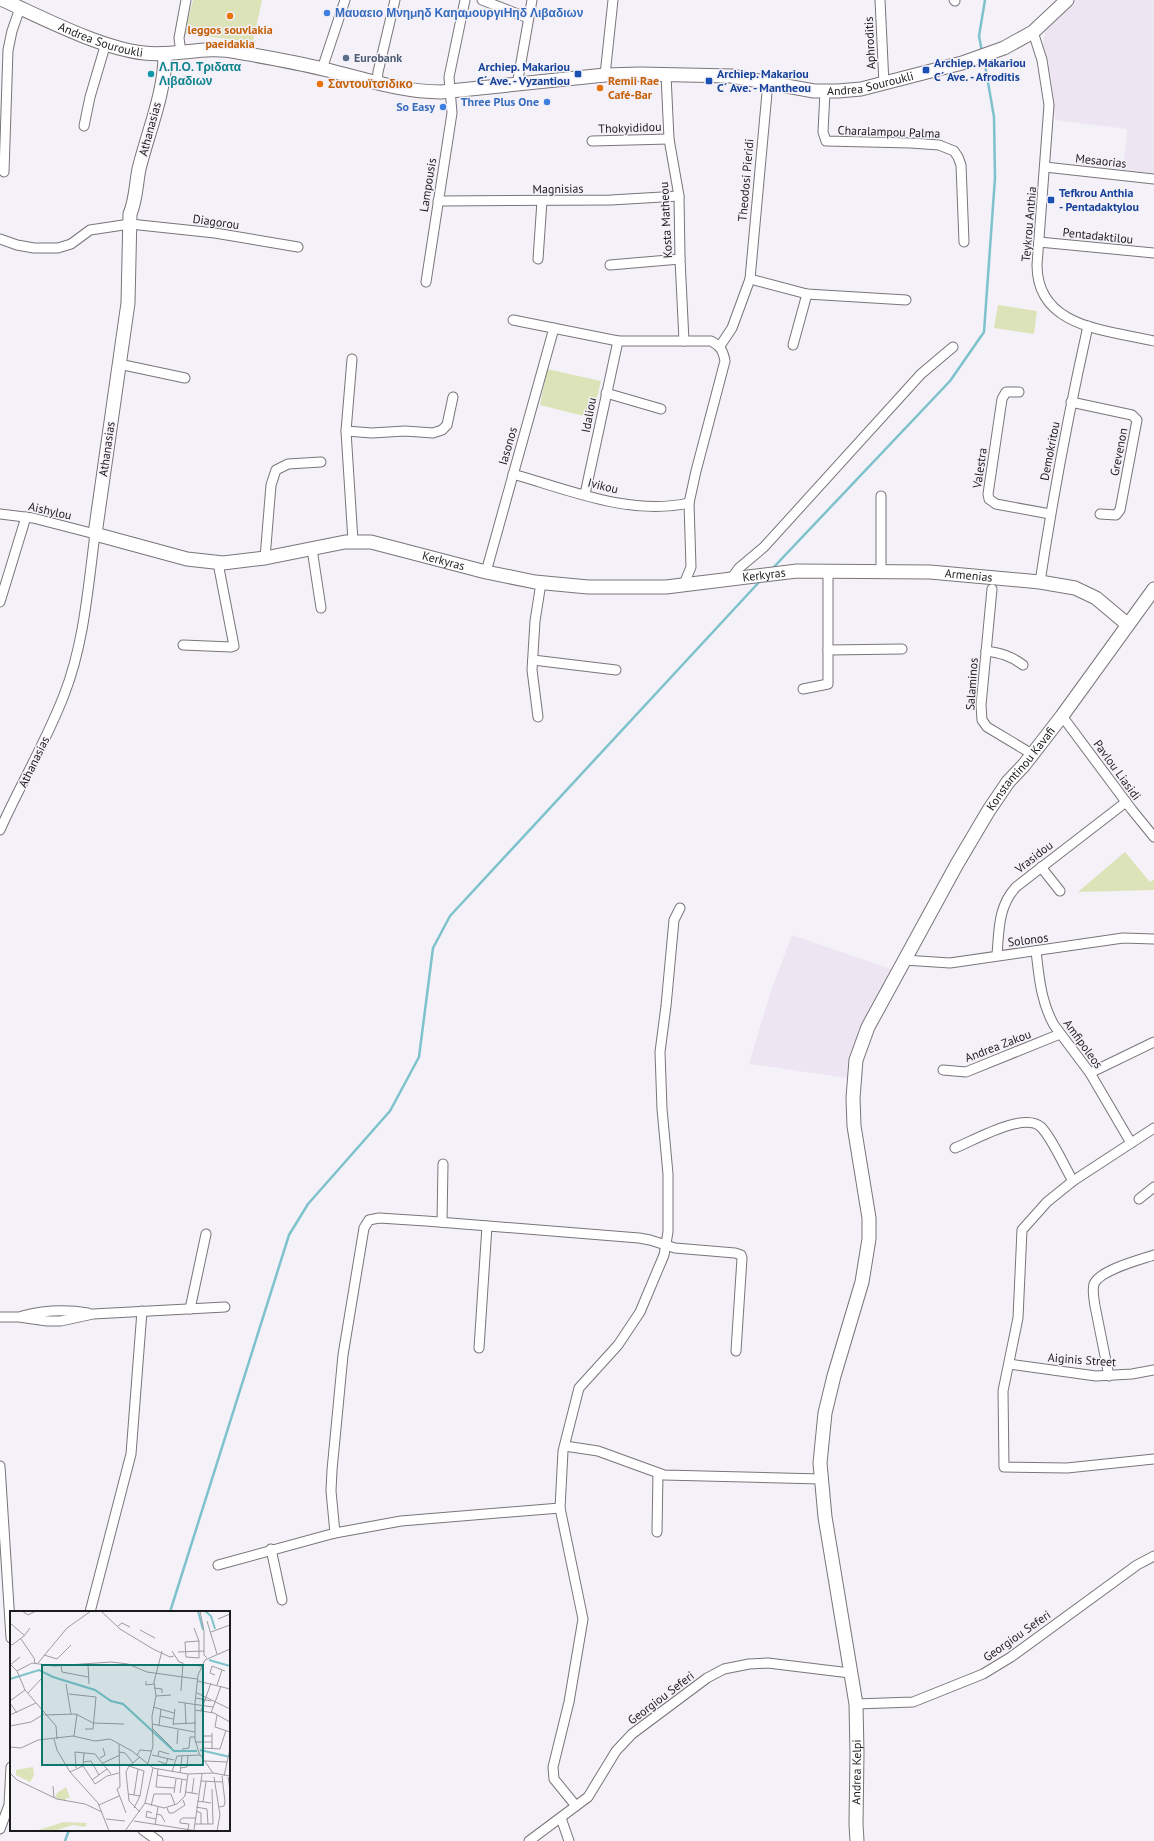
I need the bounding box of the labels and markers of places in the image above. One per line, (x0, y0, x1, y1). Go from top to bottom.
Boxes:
place label: Μαυαειο Μνημηδ ΚαηαμουργιΗηδ Λιβαδιων (335, 5, 584, 20)
marker: Μαυαειο Μνημηδ ΚαηαμουργιΗηδ Λιβαδιων (322, 8, 332, 18)
marker: leggos souvlakia paeidakia (225, 11, 235, 21)
place label: leggos souvlakia paeidakia (187, 22, 273, 51)
place label: Eurobank (354, 50, 402, 65)
marker: Eurobank (341, 53, 351, 63)
place label: Archiep. Makariou C´ Ave. - Afroditis (934, 55, 1026, 84)
place label: Λ.Π.Ο. Τριδατα Λιβαδιων (159, 59, 242, 88)
place label: Archiep. Makariou C´ Ave. - Vyzantiou (477, 59, 570, 88)
marker: Archiep. Makariou C´ Ave. - Afroditis (921, 65, 931, 75)
place label: Archiep. Makariou C´ Ave. - Mantheou (717, 66, 811, 95)
marker: Λ.Π.Ο. Τριδατα Λιβαδιων (146, 69, 156, 79)
marker: Archiep. Makariou C´ Ave. - Vyzantiou (573, 69, 583, 79)
place label: Remii Rae Café-Bar (608, 73, 659, 102)
place label: Σαντουϊτσιδικο (328, 76, 413, 91)
marker: Archiep. Makariou C´ Ave. - Mantheou (704, 76, 714, 86)
marker: Σαντουϊτσιδικο (315, 79, 325, 89)
marker: Remii Rae Café-Bar (595, 83, 605, 93)
place label: Three Plus One (461, 94, 539, 109)
marker: Three Plus One (542, 97, 552, 107)
place label: So Easy (396, 99, 435, 114)
marker: So Easy (438, 102, 448, 112)
place label: Tefkrou Anthia - Pentadaktylou (1059, 185, 1139, 214)
marker: Tefkrou Anthia - Pentadaktylou (1046, 195, 1056, 205)

